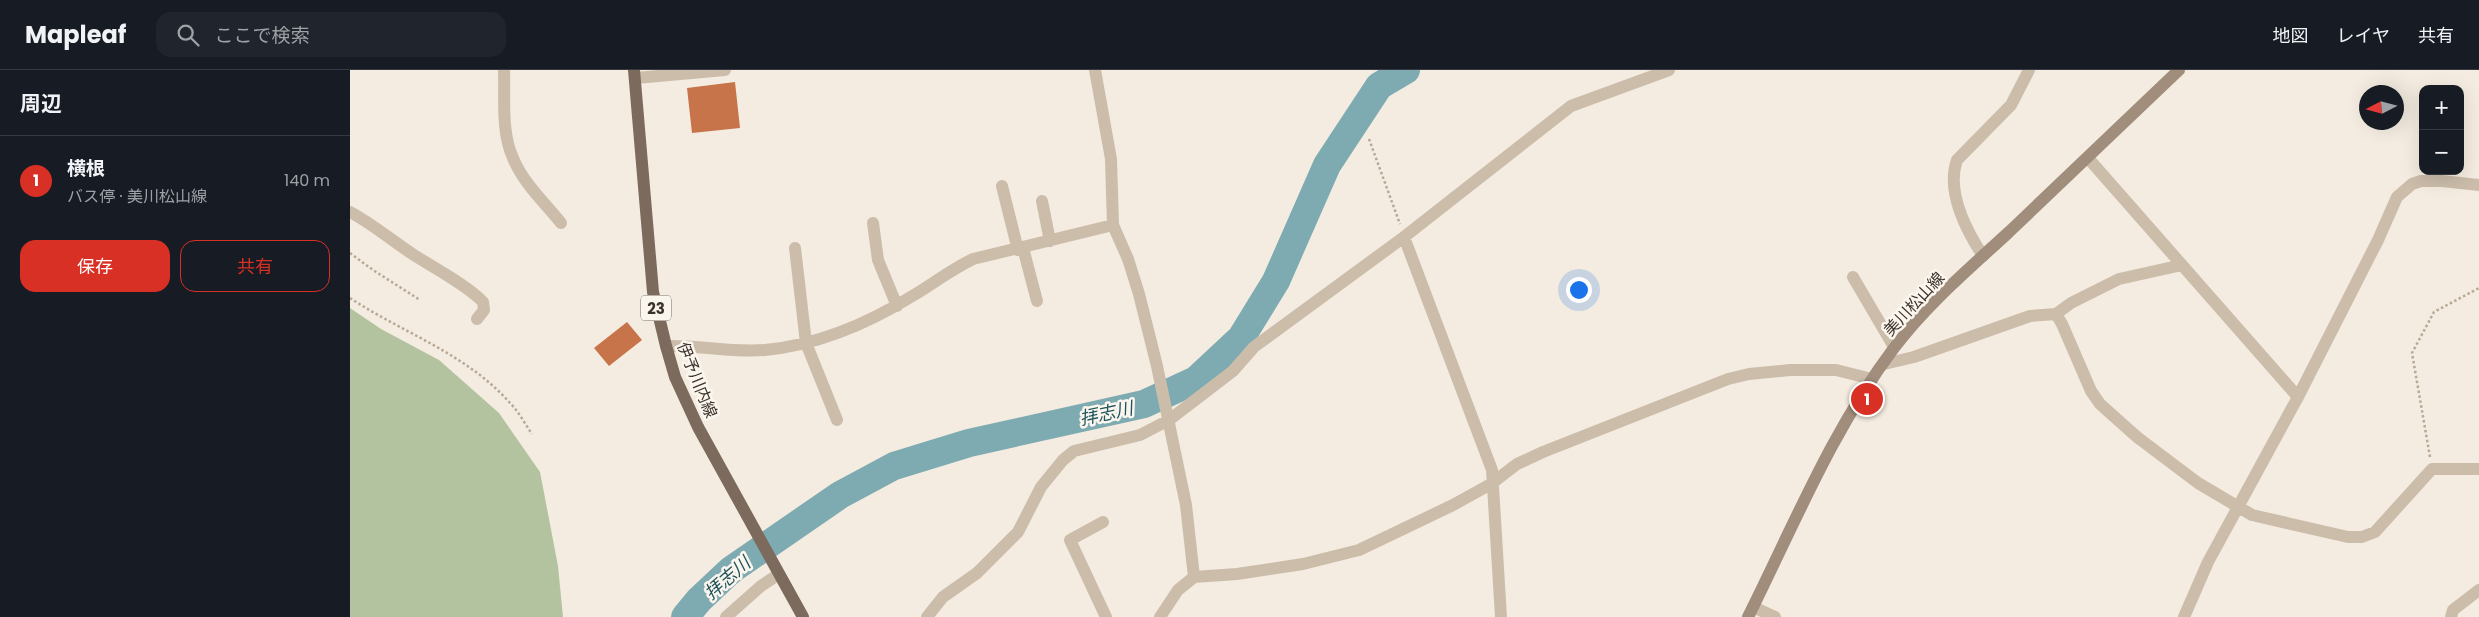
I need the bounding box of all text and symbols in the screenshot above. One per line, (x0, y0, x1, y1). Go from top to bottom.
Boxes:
search box (156, 12, 506, 57)
text: Mapleaf (25, 18, 126, 51)
icon: search (174, 21, 202, 49)
text: ここで検索 (214, 22, 309, 49)
text: 地図 (2273, 23, 2309, 48)
text: レイヤ (2337, 23, 2390, 48)
text: 共有 (2418, 23, 2454, 48)
north arrow (2359, 85, 2404, 130)
map controls (2419, 85, 2464, 175)
button: + (2419, 85, 2464, 130)
text: 周辺 (20, 89, 62, 118)
button: − (2419, 130, 2464, 175)
text: 横根 (67, 155, 105, 182)
text: 1 (33, 169, 39, 192)
text: 140 m (284, 169, 330, 192)
text: バス停 · 美川松山線 (67, 185, 207, 208)
button: 保存 (20, 240, 170, 292)
button: 共有 (180, 240, 330, 292)
street label: 美川松山線 (1878, 267, 1950, 341)
your location (1566, 277, 1592, 303)
road number: 23 (641, 296, 671, 320)
street label: 伊予川内線 (671, 339, 723, 421)
pin: 1 (1851, 380, 1883, 418)
water label: 拝志川 (1077, 395, 1137, 431)
water label: 拝志川 (698, 550, 757, 605)

